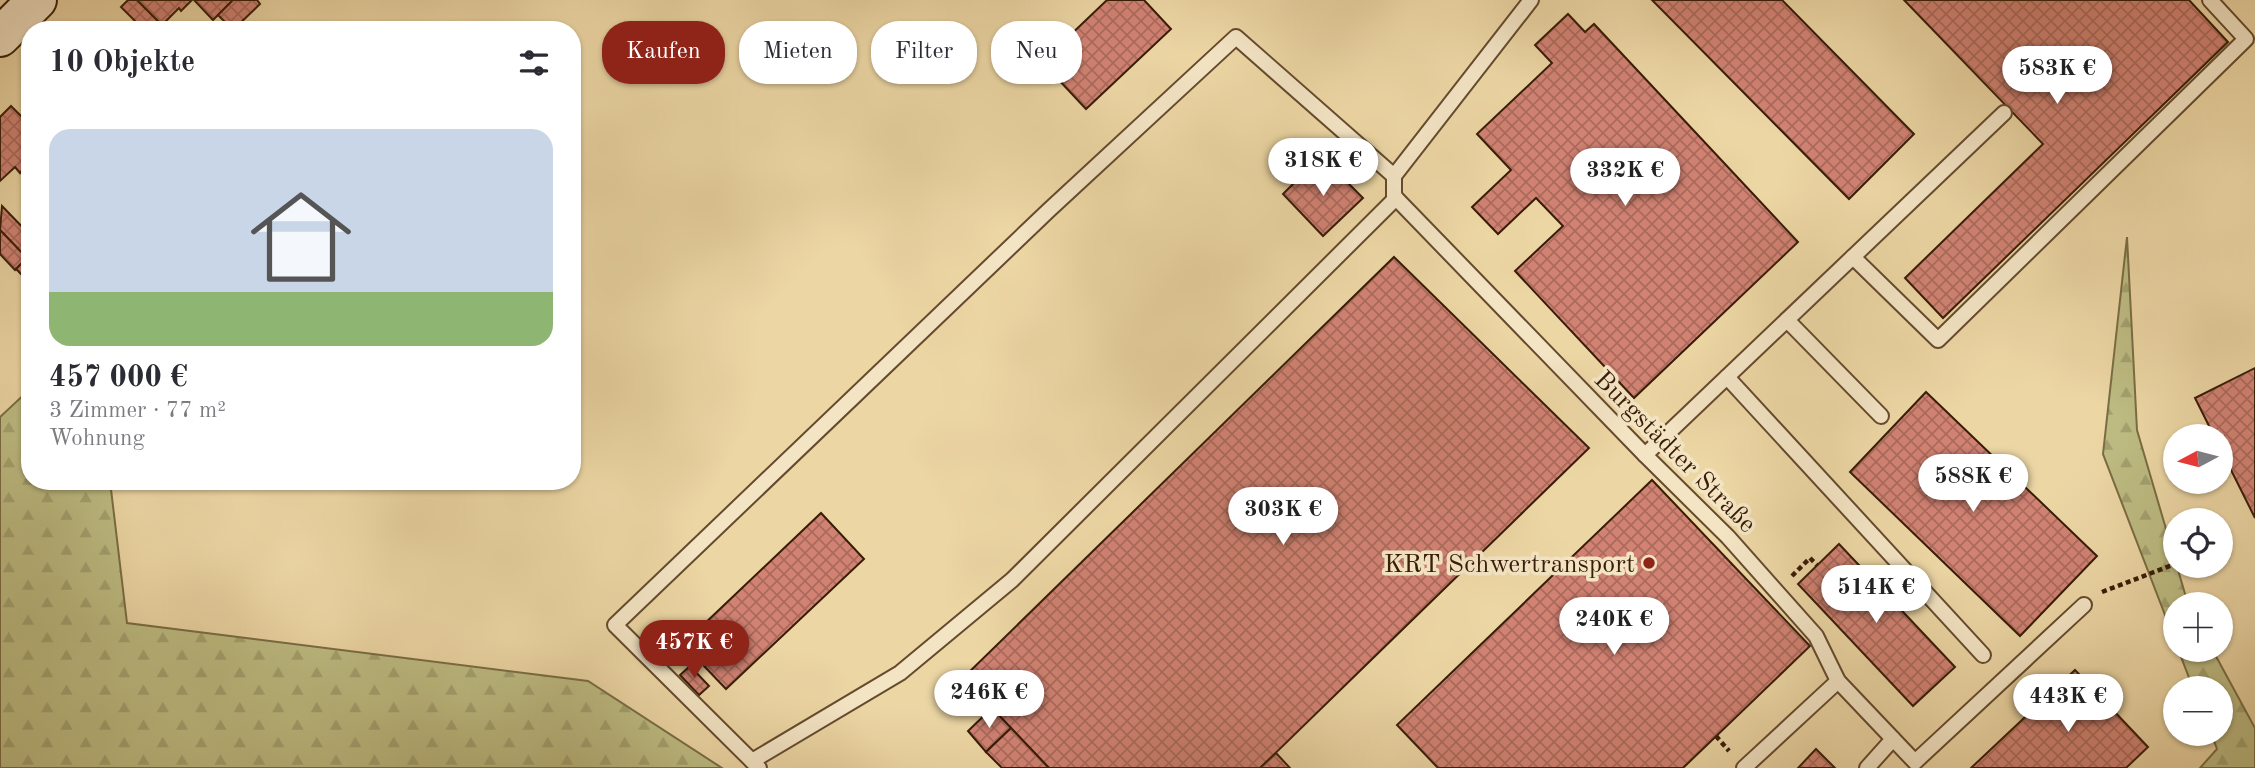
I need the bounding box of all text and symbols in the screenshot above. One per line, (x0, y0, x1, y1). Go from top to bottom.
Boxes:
chip: Kaufen (602, 21, 725, 84)
chip: Mieten (739, 21, 857, 84)
chip: Filter (871, 21, 977, 84)
chip: Neu (991, 21, 1082, 84)
icon: filters (515, 44, 553, 82)
pin: 583K € (2000, 46, 2114, 106)
text: 10 Objekte (49, 48, 195, 78)
text: 583K € (2018, 57, 2096, 80)
pin: 318K € (1266, 138, 1380, 198)
pin: 332K € (1568, 148, 1682, 208)
text: 318K € (1284, 149, 1362, 172)
text: 332K € (1586, 159, 1664, 182)
icon: home (238, 174, 364, 300)
text: 457 000 € (49, 363, 188, 393)
street label: Burgstädter Straße (1589, 367, 1760, 538)
text: 3 Zimmer · 77 m² (49, 399, 226, 422)
north arrow (2163, 424, 2233, 494)
map controls (2163, 424, 2233, 746)
text: Wohnung (49, 427, 145, 450)
pin: 588K € (1916, 454, 2030, 514)
text: 588K € (1934, 465, 2012, 488)
pin: 303K € (1226, 488, 1340, 547)
text: 303K € (1244, 498, 1322, 521)
button: locate (2163, 508, 2233, 578)
place label: KRT Schwertransport (1384, 552, 1635, 578)
marker: KRT Schwertransport (1641, 555, 1657, 571)
pin: 514K € (1819, 566, 1933, 625)
text: 514K € (1837, 576, 1915, 599)
button: + (2163, 592, 2233, 662)
pin: 240K € (1557, 598, 1671, 657)
text: 240K € (1575, 608, 1653, 631)
pin: 457K € (637, 620, 751, 680)
text: 457K € (655, 631, 733, 654)
pin: 246K € (932, 670, 1046, 730)
pin: 443K € (2011, 674, 2125, 734)
button: − (2163, 676, 2233, 746)
text: 246K € (950, 681, 1028, 704)
text: 443K € (2029, 685, 2107, 708)

